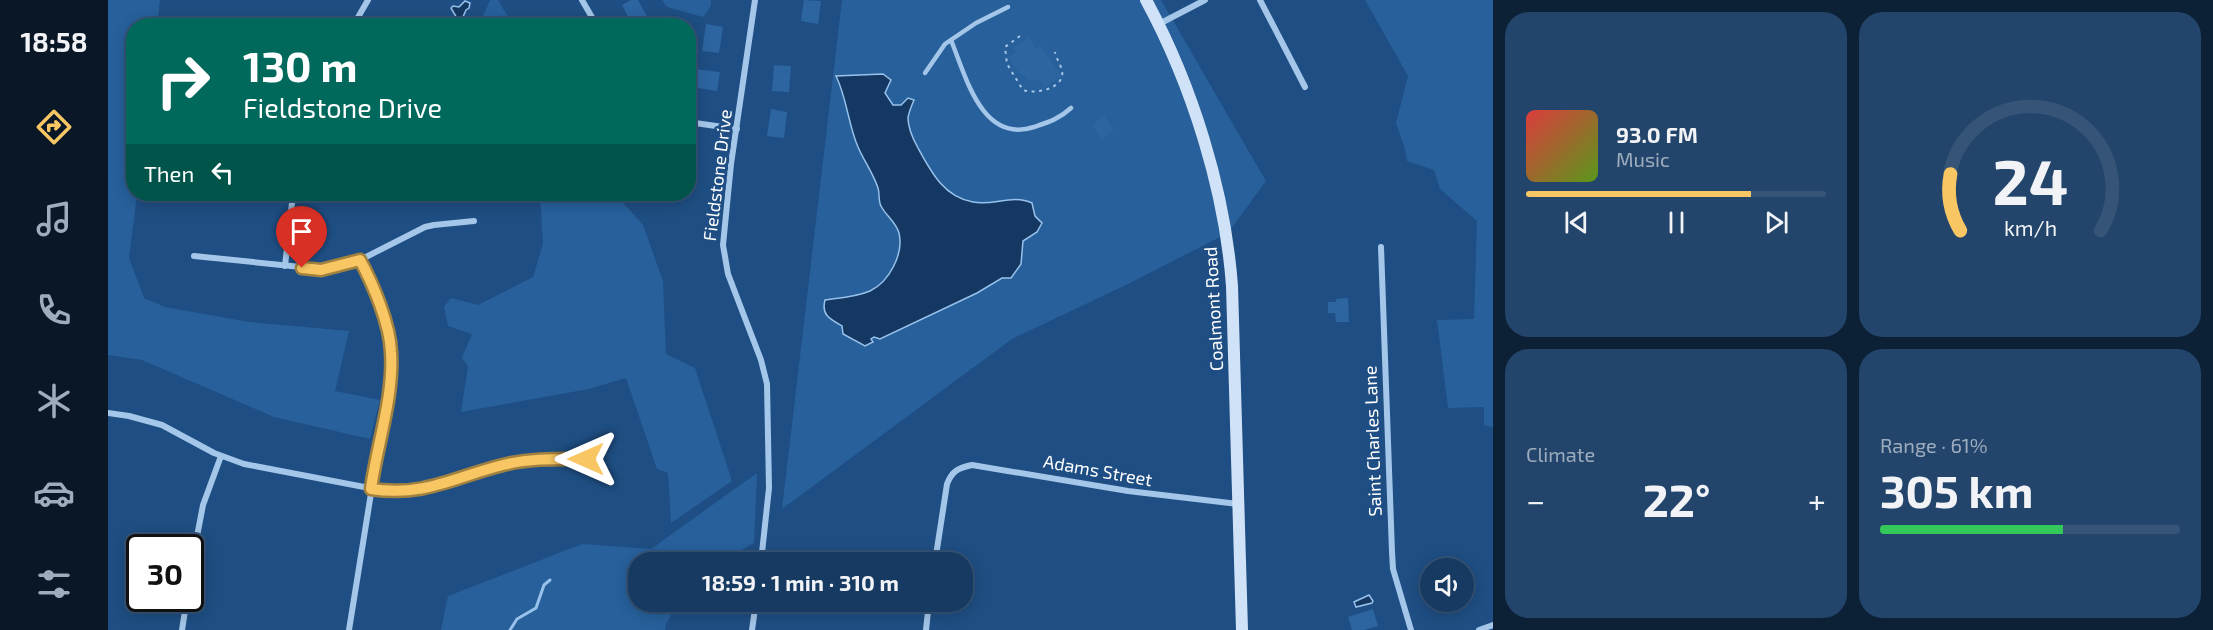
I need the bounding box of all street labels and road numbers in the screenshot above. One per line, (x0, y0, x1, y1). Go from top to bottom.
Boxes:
street label: Fieldstone Drive (698, 108, 736, 242)
street label: Coalmont Road (1199, 246, 1227, 372)
street label: Saint Charles Lane (1358, 365, 1386, 517)
street label: Adams Street (1042, 450, 1154, 490)

